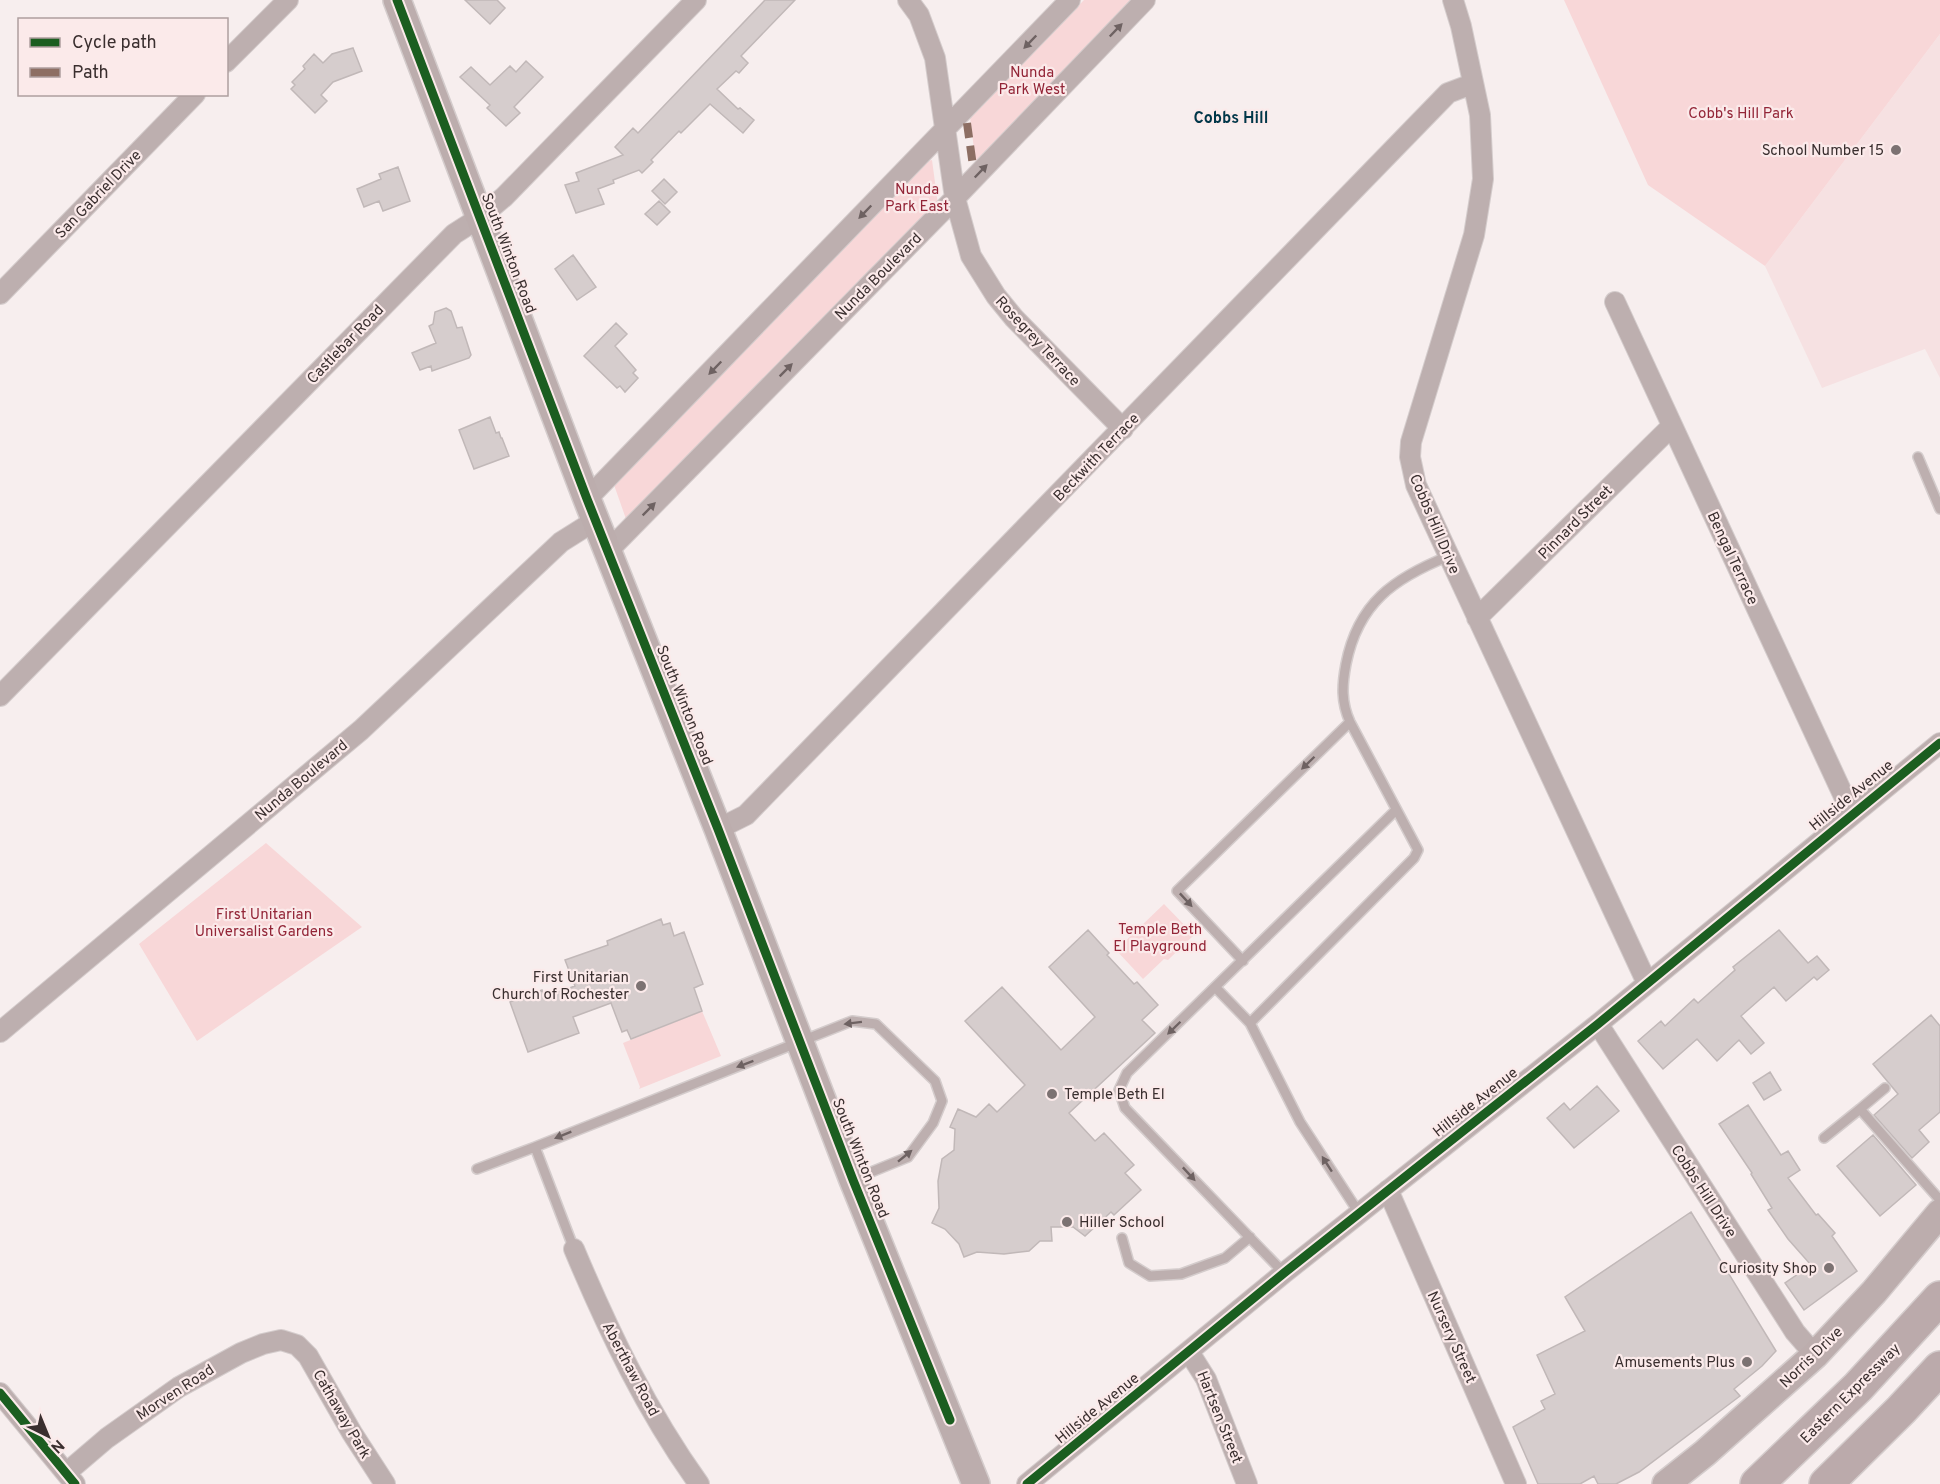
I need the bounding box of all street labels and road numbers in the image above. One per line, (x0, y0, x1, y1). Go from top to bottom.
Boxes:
street label: San Gabriel Drive (52, 147, 146, 243)
street label: South Winton Road (476, 191, 539, 317)
street label: Nunda Boulevard (831, 229, 927, 325)
street label: Rosegrey Terrace (990, 293, 1084, 391)
street label: Castlebar Road (304, 302, 389, 389)
street label: Beckwith Terrace (1050, 410, 1144, 506)
street label: Cobbs Hill Drive (1404, 472, 1463, 577)
street label: Pinnard Street (1535, 482, 1617, 564)
street label: Bengal Terrace (1702, 509, 1762, 608)
street label: South Winton Road (651, 643, 716, 768)
street label: Nunda Boulevard (252, 737, 352, 826)
street label: Hillside Avenue (1806, 757, 1898, 836)
street label: Hillside Avenue (1430, 1064, 1522, 1142)
street label: South Winton Road (827, 1096, 892, 1221)
street label: Cobbs Hill Drive (1666, 1142, 1740, 1242)
street label: Nursery Street (1422, 1289, 1479, 1387)
street label: Aberthaw Road (597, 1319, 662, 1420)
street label: Norris Drive (1777, 1323, 1848, 1393)
street label: Eastern Expressway (1797, 1340, 1905, 1448)
street label: Morven Road (133, 1361, 218, 1425)
street label: Cathaway Park (308, 1367, 374, 1463)
street label: Hartsen Street (1191, 1369, 1246, 1467)
street label: Hillside Avenue (1052, 1370, 1144, 1449)

